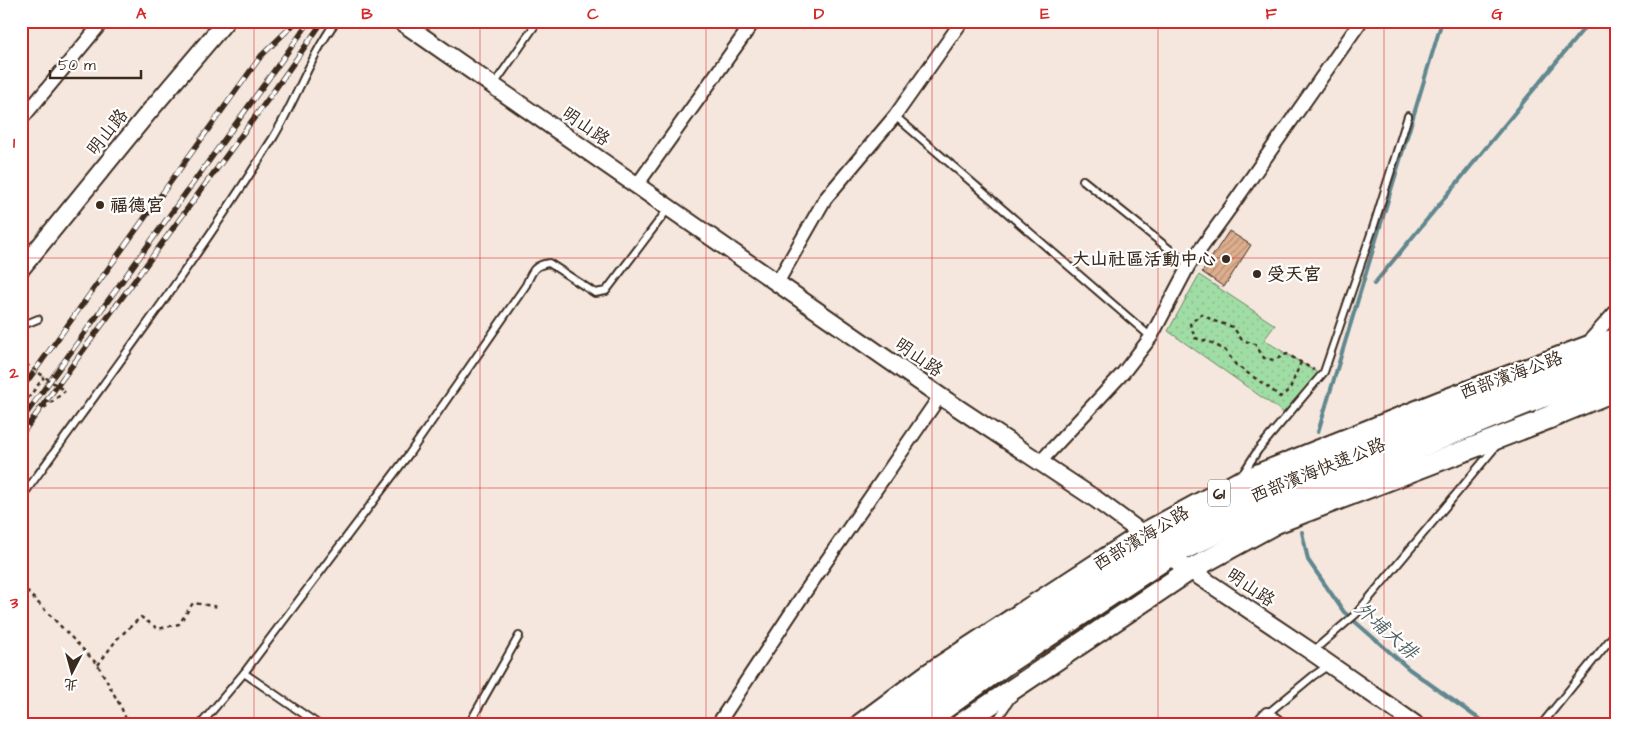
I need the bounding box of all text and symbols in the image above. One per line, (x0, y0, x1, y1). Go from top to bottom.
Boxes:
text: A (136, 3, 147, 25)
text: B (361, 3, 373, 25)
text: C (587, 3, 599, 25)
text: D (814, 3, 825, 25)
text: E (1040, 3, 1050, 25)
text: F (1265, 3, 1277, 25)
text: G (1491, 3, 1503, 25)
scale bar (50, 48, 141, 80)
text: 50 m (58, 55, 96, 76)
street label: 明山路 (556, 101, 615, 152)
street label: 明山路 (81, 103, 134, 161)
text: 1 (13, 132, 16, 154)
place label: 福德宮 (110, 193, 164, 218)
marker: 福德宮 (94, 199, 106, 211)
place label: 大山社區活動中心 (1072, 247, 1216, 272)
marker: 大山社區活動中心 (1220, 253, 1232, 265)
place label: 受天宮 (1267, 262, 1321, 287)
marker: 受天宮 (1251, 268, 1263, 280)
street label: 明山路 (889, 332, 948, 383)
street label: 西部濱海公路 (1456, 345, 1566, 406)
text: 2 (8, 362, 19, 384)
street label: 西部濱海快速公路 (1247, 432, 1390, 509)
road number: 61 (1208, 479, 1230, 506)
street label: 西部濱海公路 (1089, 500, 1194, 577)
street label: 明山路 (1221, 562, 1280, 613)
text: 3 (9, 592, 19, 614)
water label: 外埔大排 (1348, 596, 1425, 668)
north arrow (48, 648, 98, 698)
text: 北 (63, 673, 79, 695)

